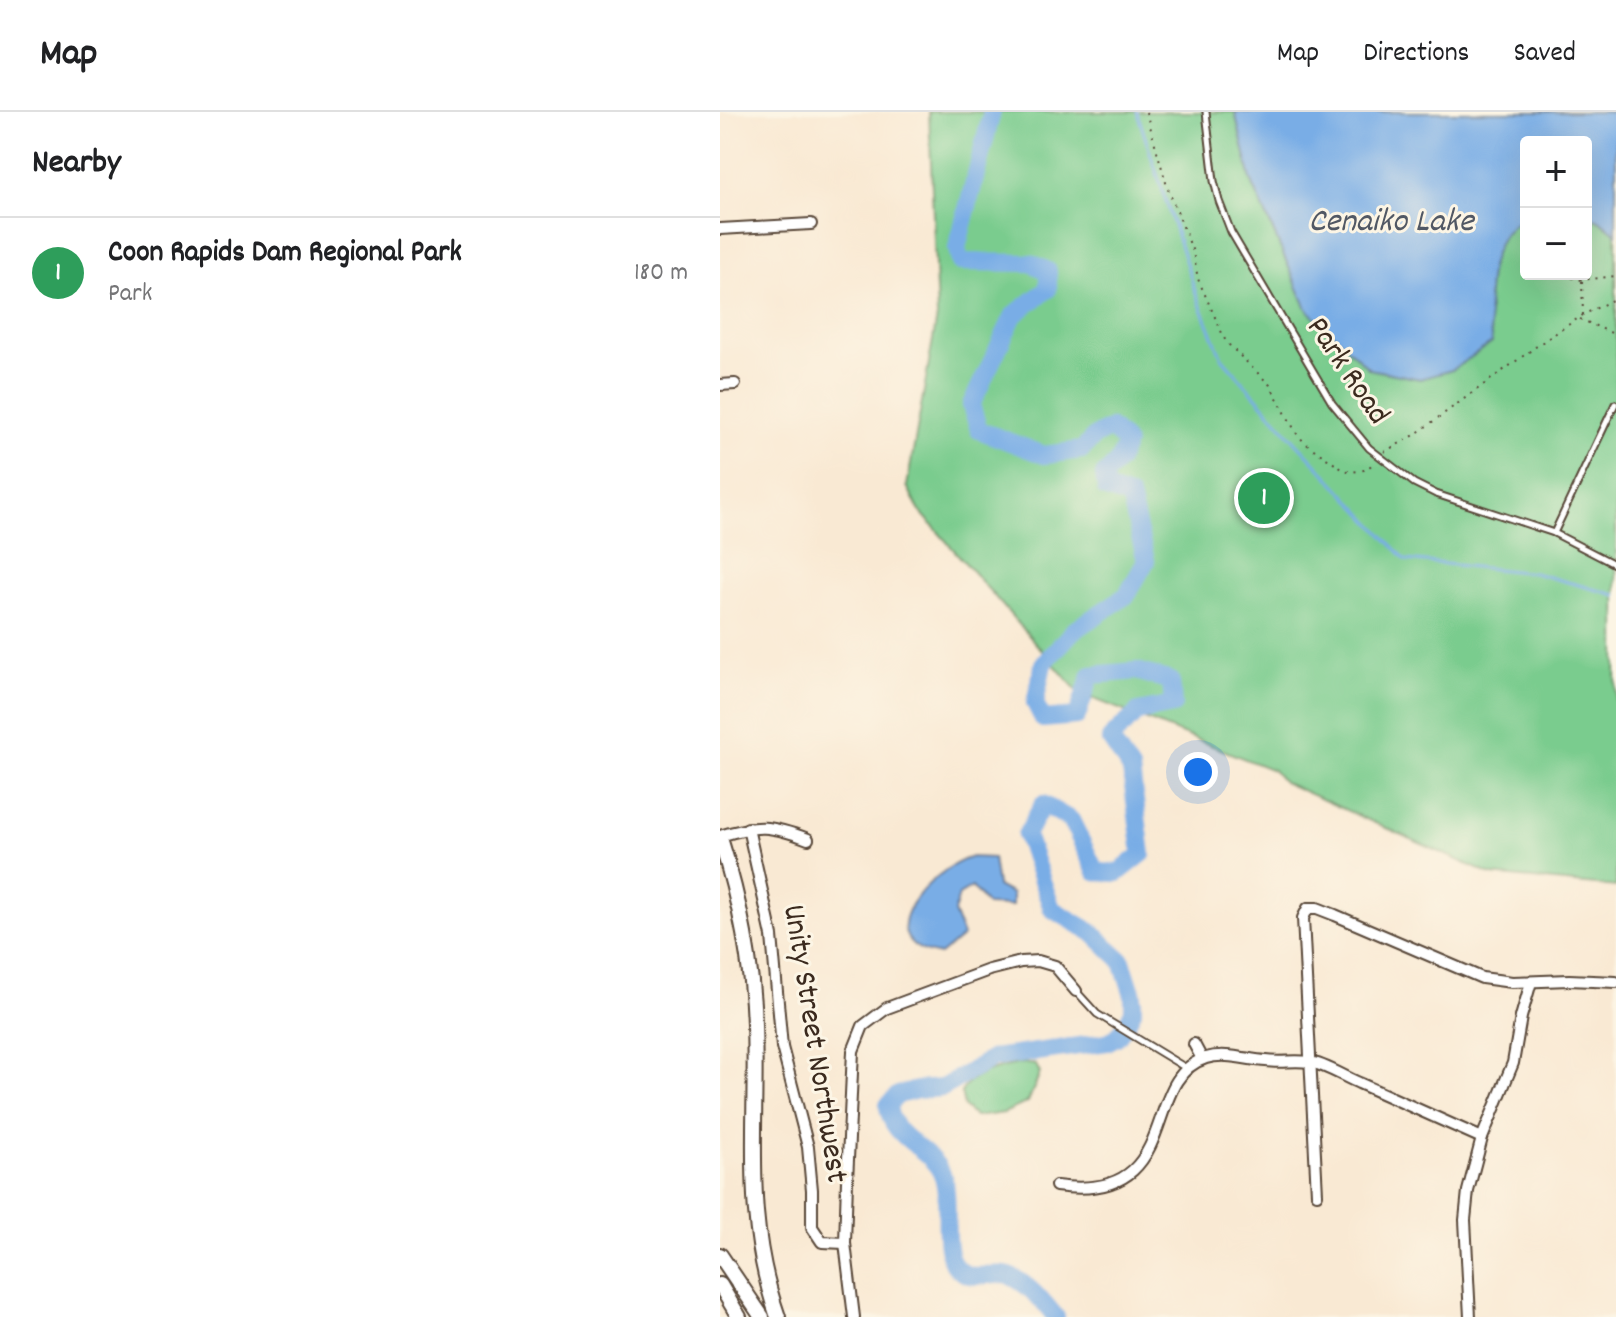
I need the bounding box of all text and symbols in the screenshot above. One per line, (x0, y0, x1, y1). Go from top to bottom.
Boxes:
text: Map (40, 28, 98, 83)
text: Map (1277, 35, 1319, 75)
text: Directions (1363, 35, 1469, 75)
text: Saved (1513, 35, 1576, 75)
map controls (1520, 136, 1592, 280)
button: + (1520, 136, 1592, 208)
text: Nearby (32, 140, 121, 189)
water label: Cenaiko Lake (1308, 199, 1476, 248)
button: − (1520, 208, 1592, 280)
text: Coon Rapids Dam Regional Park (108, 233, 462, 276)
text: 1 (55, 255, 61, 292)
text: 180 m (634, 255, 688, 292)
text: Park (108, 276, 152, 313)
street label: Park Road (1293, 309, 1399, 435)
pin: 1 (1238, 468, 1290, 528)
your location (1178, 752, 1218, 792)
street label: Unity Street Northwest (768, 901, 858, 1187)

